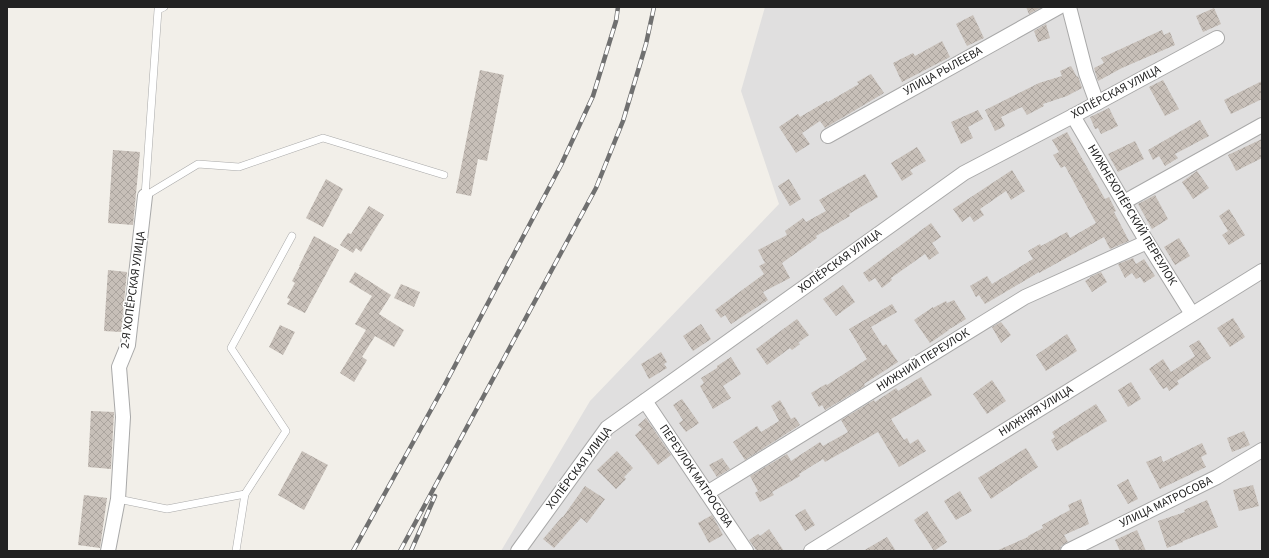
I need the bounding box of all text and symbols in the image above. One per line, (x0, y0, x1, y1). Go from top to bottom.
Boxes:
street label: УЛИЦА РЫЛЕЕВА (901, 42, 986, 100)
street label: ХОПЁРСКАЯ УЛИЦА (1068, 61, 1164, 123)
street label: НИЖНЕХОПЁРСКИЙ ПЕРЕУЛОК (1083, 141, 1181, 289)
street label: ХОПЁРСКАЯ УЛИЦА (795, 225, 886, 297)
street label: 2-Я ХОПЁРСКАЯ УЛИЦА (116, 230, 150, 350)
street label: НИЖНИЙ ПЕРЕУЛОК (873, 324, 973, 395)
street label: НИЖНЯЯ УЛИЦА (995, 381, 1077, 441)
street label: ПЕРЕУЛОК МАТРОСОВА (655, 421, 737, 531)
street label: ХОПЁРСКАЯ УЛИЦА (542, 423, 616, 513)
street label: УЛИЦА МАТРОСОВА (1117, 472, 1216, 532)

